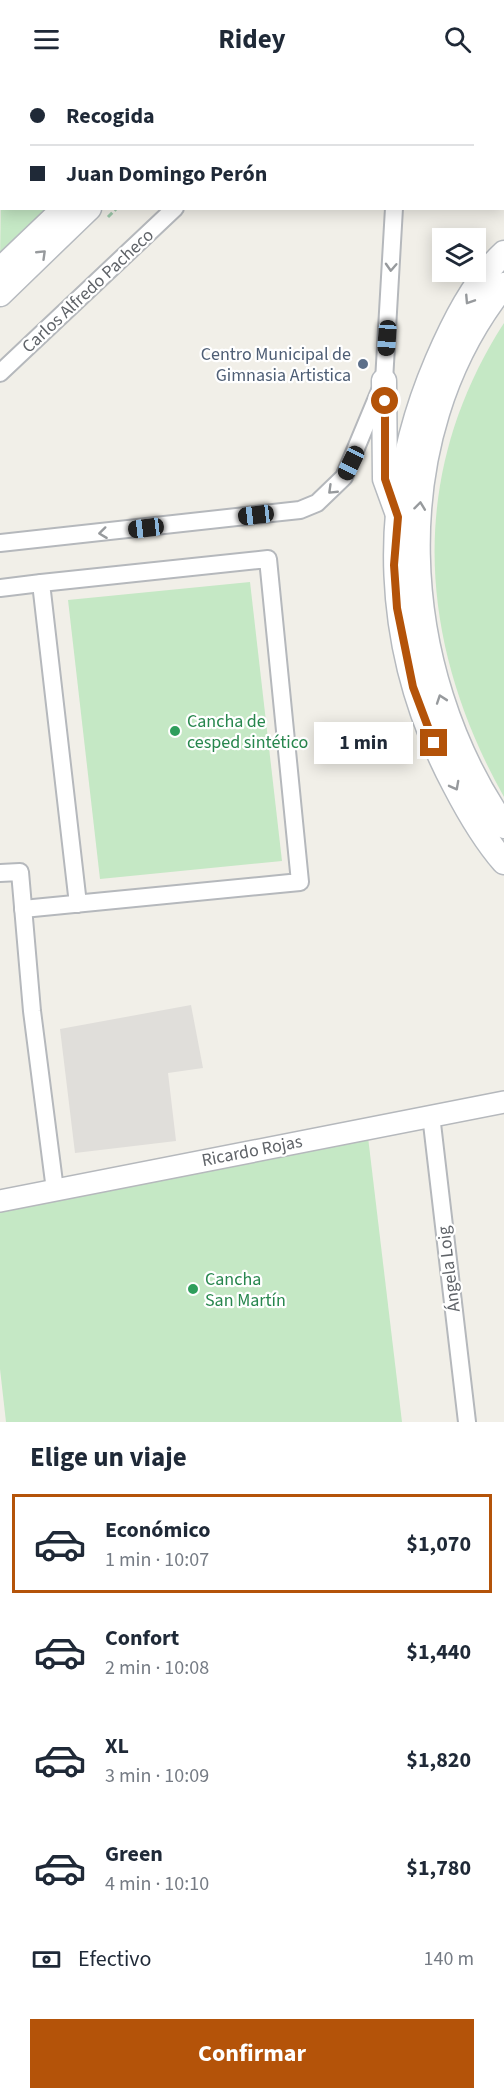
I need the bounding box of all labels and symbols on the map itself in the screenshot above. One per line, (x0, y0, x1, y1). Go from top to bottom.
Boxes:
street label: Carlos Alfredo Pacheco (17, 223, 159, 359)
one-way arrow (35, 250, 46, 261)
one-way arrow (385, 262, 398, 271)
one-way arrow (465, 293, 476, 304)
car (377, 319, 397, 357)
place label: Centro Municipal de Gimnasia Artistica (201, 342, 351, 388)
marker: Centro Municipal de Gimnasia Artistica (356, 357, 370, 371)
route start (371, 387, 398, 414)
car (335, 443, 367, 483)
one-way arrow (329, 482, 340, 493)
one-way arrow (413, 502, 425, 511)
car (237, 504, 275, 526)
car (127, 517, 165, 539)
one-way arrow (98, 526, 107, 538)
one-way arrow (436, 694, 448, 705)
place label: Cancha de cesped sintético (187, 709, 308, 755)
callout: 1 min (314, 722, 413, 764)
marker: Cancha de cesped sintético (168, 724, 182, 738)
route end (420, 729, 447, 756)
one-way arrow (448, 779, 459, 790)
street label: Ricardo Rojas (200, 1129, 304, 1173)
street label: Ángela Loig (431, 1225, 467, 1313)
place label: Cancha San Martín (205, 1267, 286, 1313)
marker: Cancha San Martín (186, 1282, 200, 1296)

